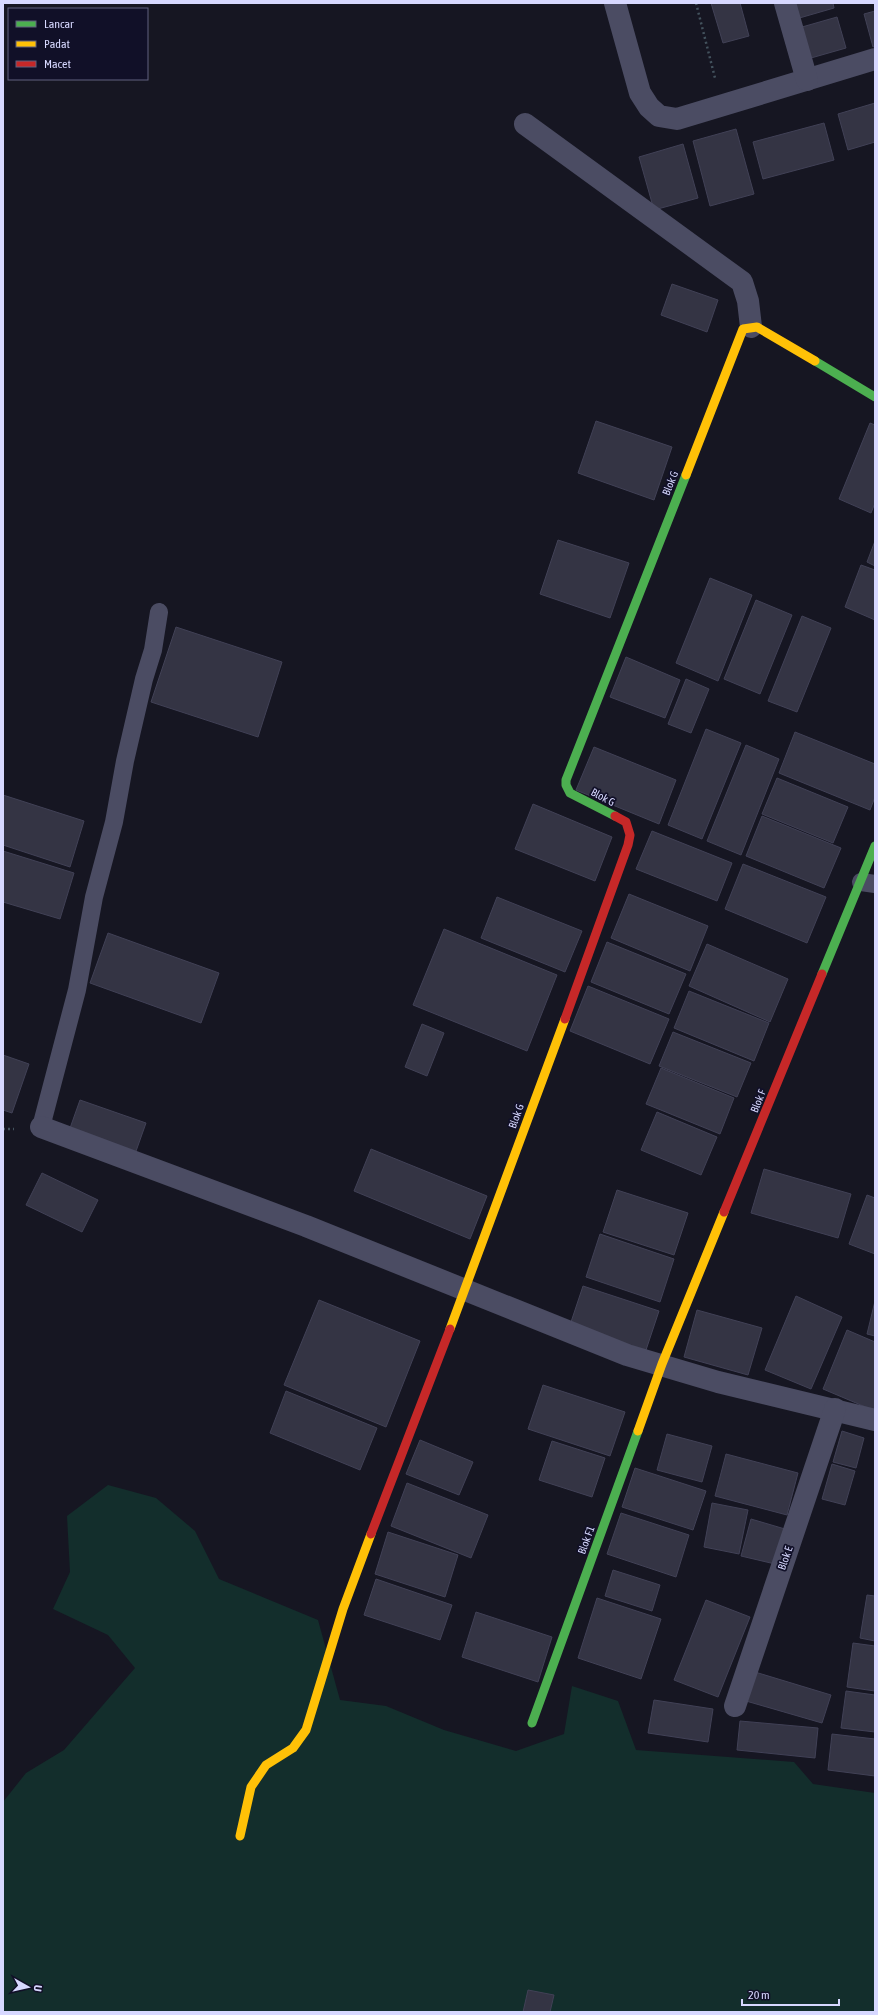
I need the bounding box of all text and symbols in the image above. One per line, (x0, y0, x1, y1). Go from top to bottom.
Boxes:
legend (8, 8, 148, 80)
text: Lancar (44, 17, 74, 31)
text: Padat (44, 37, 70, 51)
text: Macet (44, 57, 72, 71)
street label: Blok G (660, 469, 680, 497)
street label: Blok G (589, 786, 617, 808)
street label: Blok F (748, 1087, 768, 1114)
street label: Blok G (506, 1102, 526, 1130)
street label: Blok F1 (575, 1524, 597, 1556)
street label: Blok E (775, 1544, 795, 1571)
north arrow (8, 1967, 48, 2007)
scale bar (742, 1981, 839, 2007)
text: U (32, 1984, 44, 1992)
text: 20 m (748, 1988, 770, 2002)

